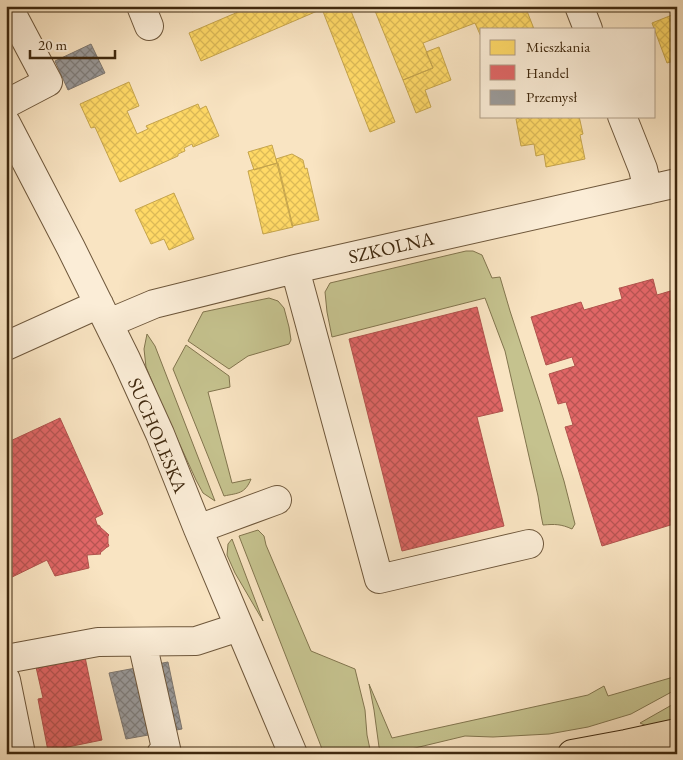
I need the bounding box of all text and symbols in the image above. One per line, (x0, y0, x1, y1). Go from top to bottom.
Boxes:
scale bar (30, 28, 115, 60)
legend (480, 28, 656, 118)
text: 20 m (38, 35, 67, 54)
text: Mieszkania (526, 37, 590, 56)
text: Handel (526, 63, 569, 82)
text: Przemysł (526, 87, 577, 106)
street label: SZKOLNA (346, 225, 437, 269)
street label: SUCHOLESKA (122, 374, 193, 497)

